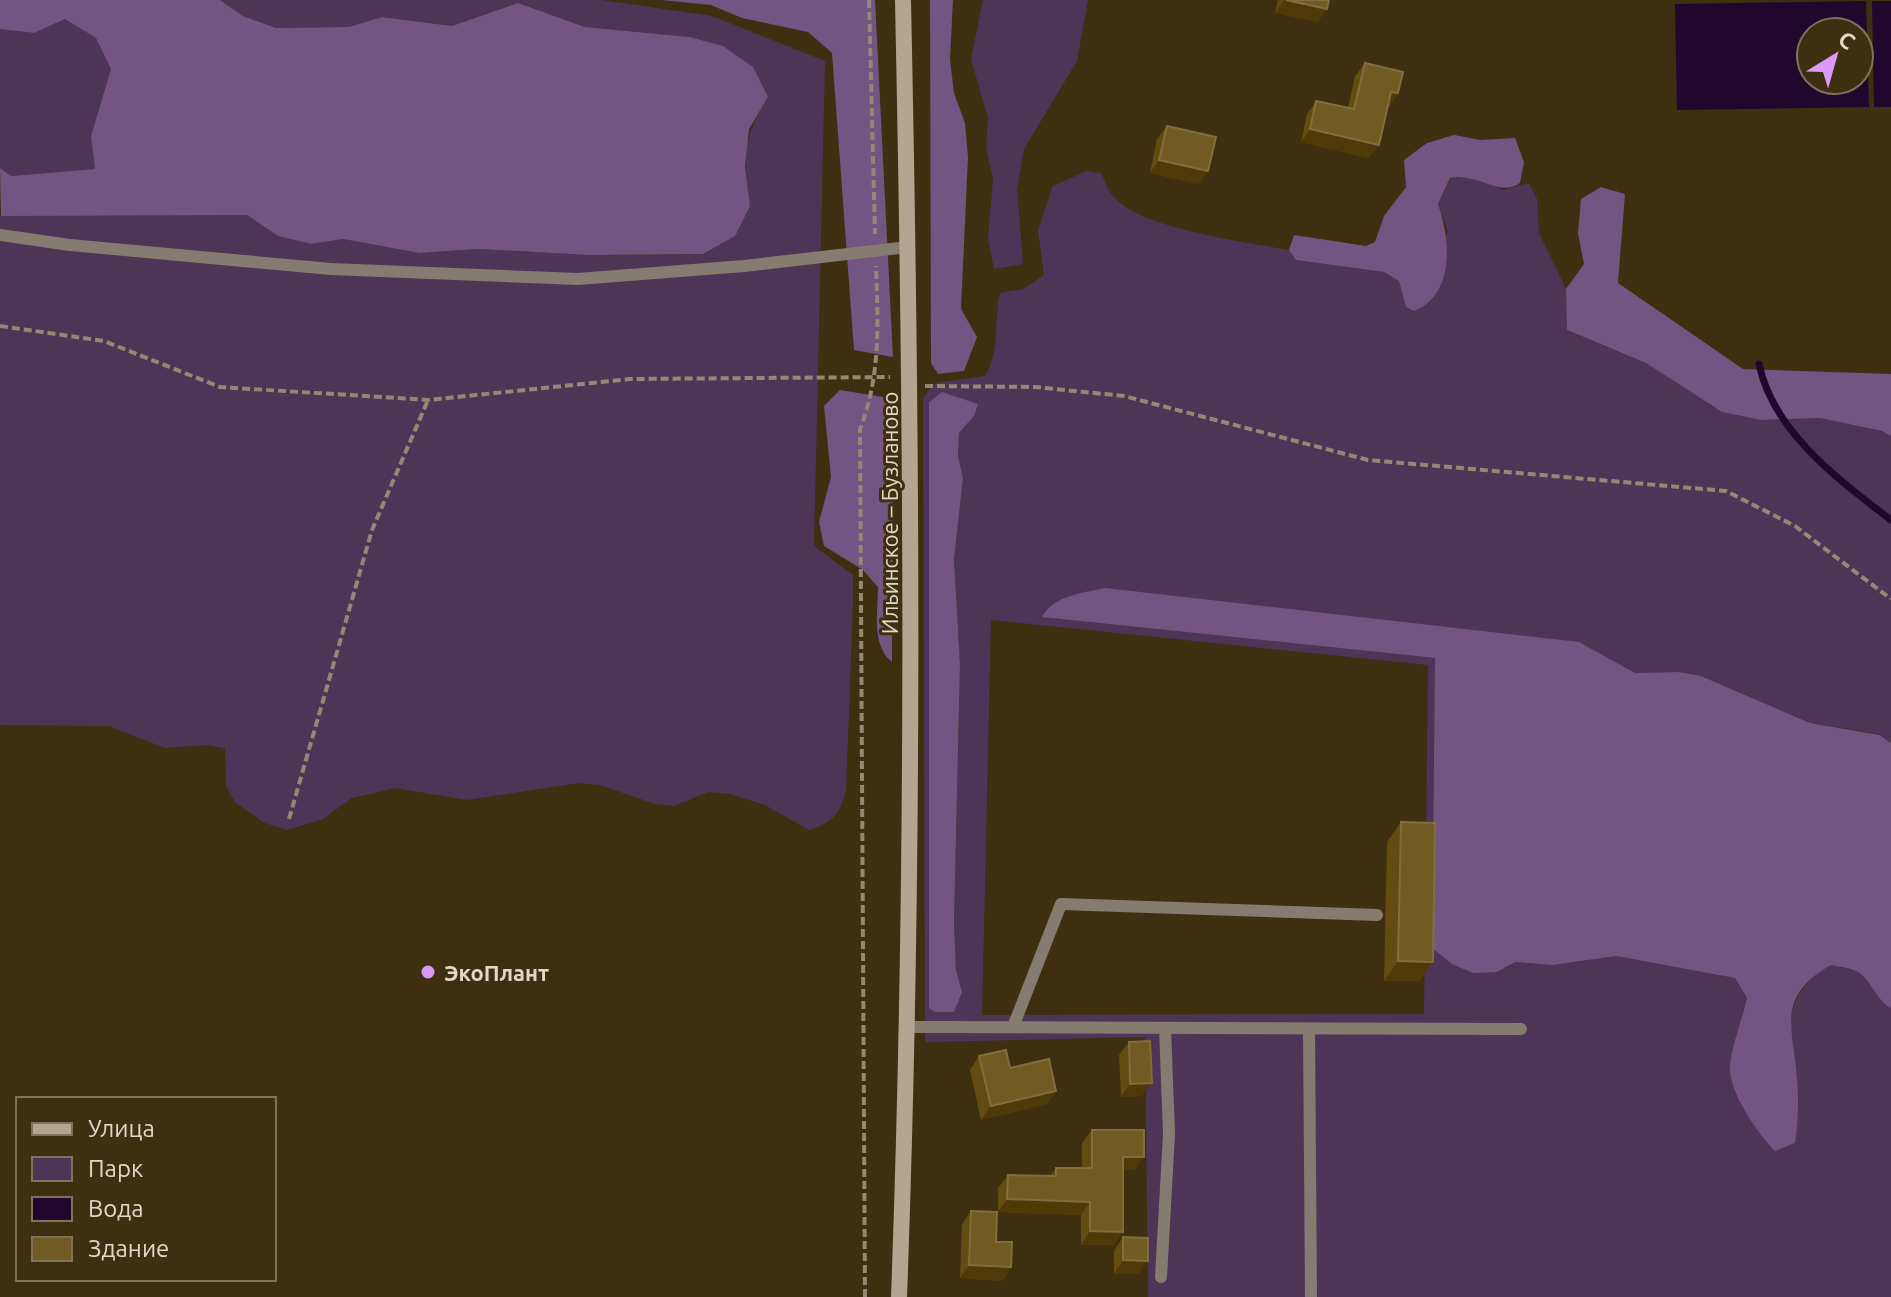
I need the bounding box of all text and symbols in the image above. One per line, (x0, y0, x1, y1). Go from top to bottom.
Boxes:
north arrow (1795, 16, 1875, 96)
text: С (1834, 25, 1860, 54)
street label: Ильинское – Бузланово (877, 392, 902, 634)
place label: ЭкоПлант (444, 960, 549, 985)
marker: ЭкоПлант (419, 963, 437, 981)
legend (16, 1097, 276, 1281)
text: Улица (88, 1115, 155, 1142)
text: Парк (88, 1155, 143, 1182)
text: Вода (88, 1195, 144, 1222)
text: Здание (88, 1235, 169, 1262)

